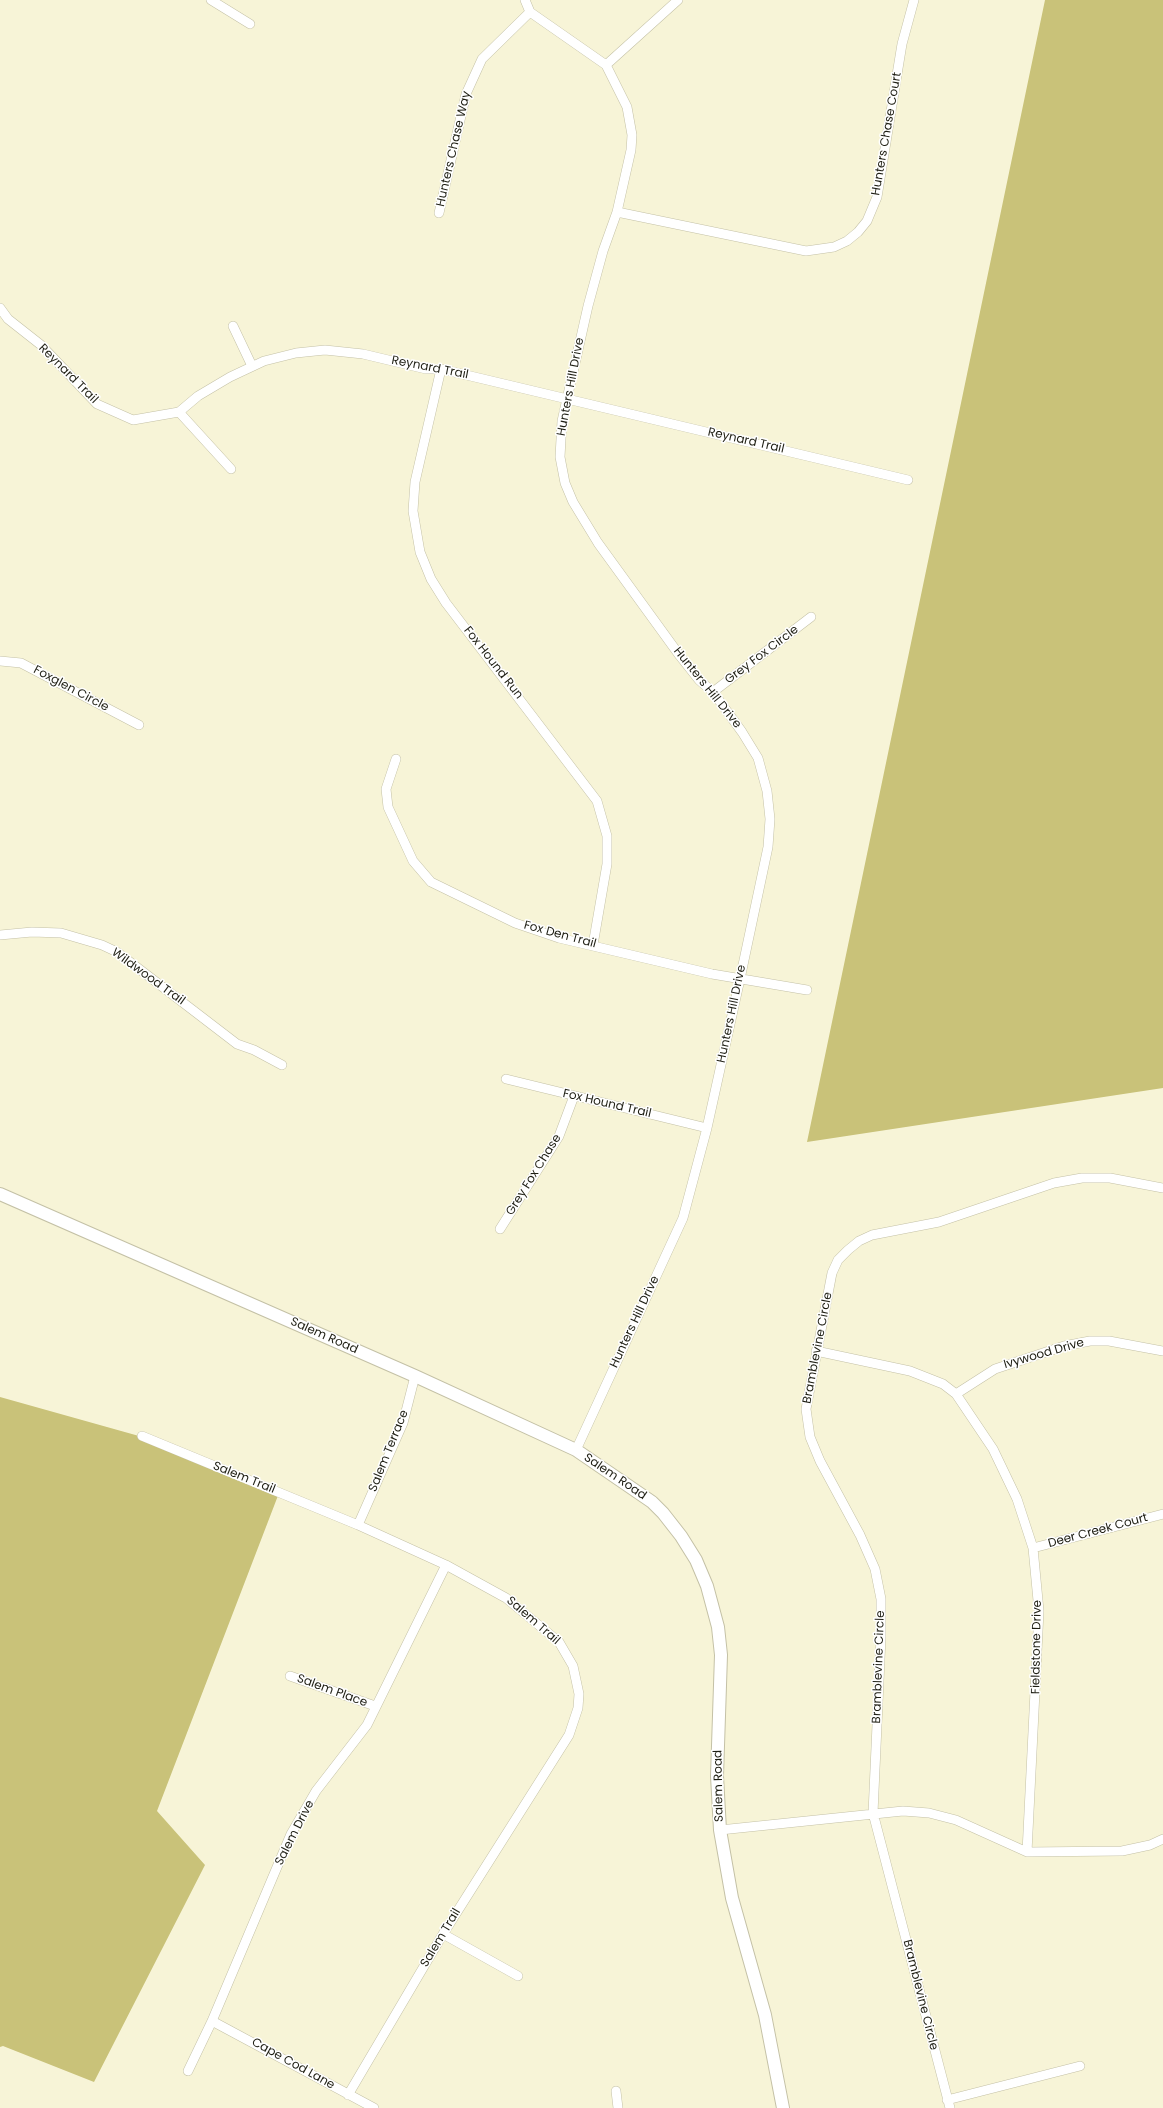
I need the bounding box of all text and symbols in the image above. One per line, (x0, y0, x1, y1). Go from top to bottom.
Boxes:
street label: Hunters Chase Court (869, 71, 905, 197)
street label: Hunters Chase Way (434, 90, 474, 208)
street label: Hunters Hill Drive (554, 337, 588, 437)
street label: Reynard Trail (35, 341, 101, 407)
street label: Reynard Trail (390, 353, 470, 383)
street label: Reynard Trail (706, 425, 786, 457)
street label: Grey Fox Circle (722, 623, 802, 687)
street label: Fox Hound Run (460, 624, 526, 702)
street label: Hunters Hill Drive (670, 645, 744, 731)
street label: Foxglen Circle (31, 663, 111, 715)
street label: Fox Den Trail (522, 918, 598, 952)
street label: Wildwood Trail (108, 946, 188, 1008)
street label: Hunters Hill Drive (715, 964, 749, 1064)
street label: Fox Hound Trail (561, 1087, 653, 1121)
street label: Grey Fox Chase (503, 1132, 565, 1218)
street label: Hunters Hill Drive (607, 1274, 663, 1370)
street label: Bramblevine Circle (800, 1291, 836, 1405)
street label: Salem Road (288, 1315, 360, 1357)
street label: Ivywood Drive (1002, 1336, 1086, 1372)
street label: Salem Terrace (366, 1408, 412, 1494)
street label: Salem Road (581, 1451, 649, 1503)
street label: Salem Trail (211, 1459, 277, 1497)
street label: Deer Creek Court (1047, 1511, 1149, 1551)
street label: Salem Trail (503, 1594, 563, 1648)
street label: Fieldstone Drive (1029, 1600, 1045, 1694)
street label: Bramblevine Circle (870, 1610, 888, 1724)
street label: Salem Place (295, 1672, 369, 1710)
street label: Salem Road (711, 1750, 727, 1822)
street label: Salem Drive (272, 1798, 318, 1868)
street label: Salem Trail (418, 1906, 464, 1970)
street label: Bramblevine Circle (899, 1938, 941, 2052)
street label: Cape Cod Lane (249, 2035, 337, 2093)

